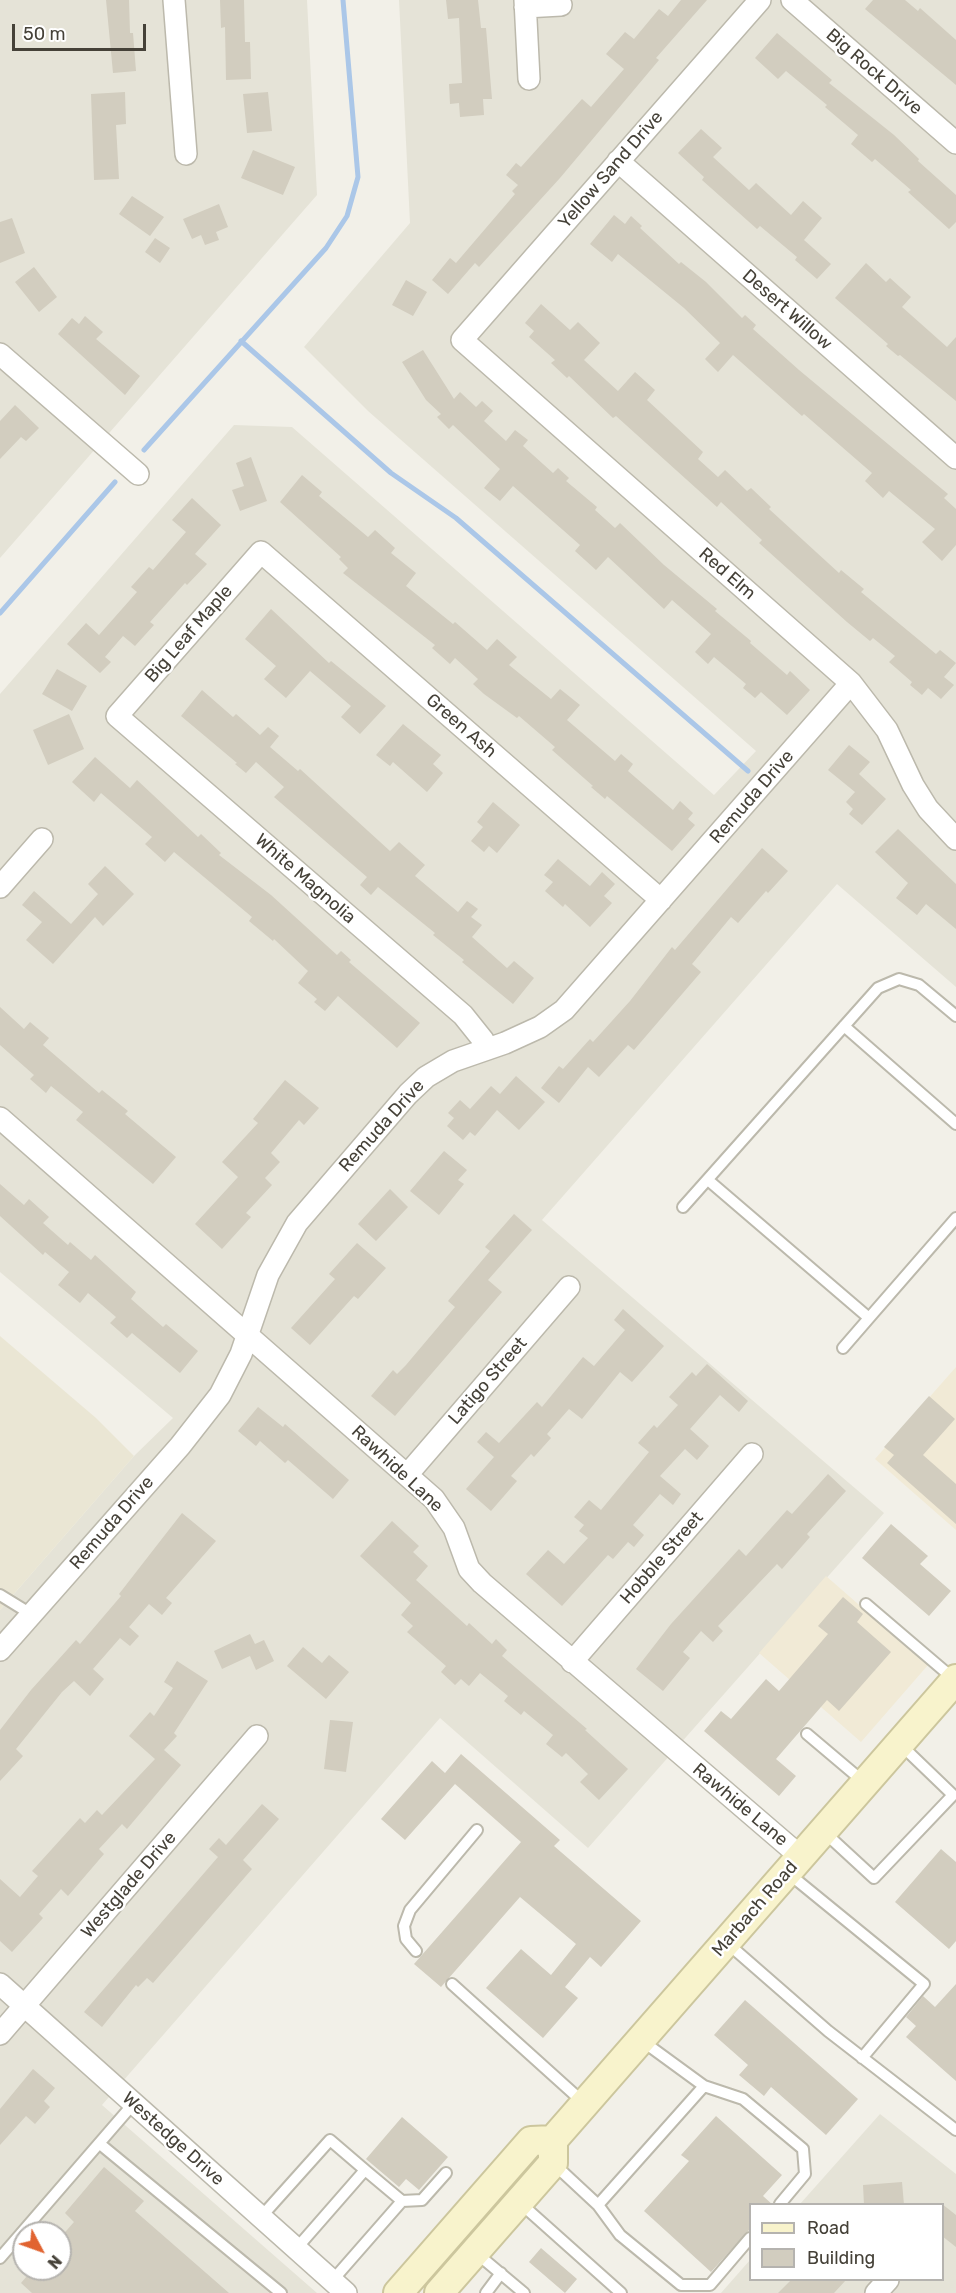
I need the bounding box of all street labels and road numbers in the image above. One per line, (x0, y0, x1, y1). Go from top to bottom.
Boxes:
street label: Big Rock Drive (821, 24, 927, 120)
street label: Yellow Sand Drive (554, 107, 668, 233)
street label: Desert Willow (738, 265, 836, 355)
street label: Red Elm (694, 543, 760, 605)
street label: Big Leaf Maple (141, 581, 237, 687)
street label: Green Ash (421, 689, 501, 763)
street label: Remuda Drive (705, 746, 799, 848)
street label: White Magnolia (250, 829, 360, 929)
street label: Remuda Drive (335, 1075, 429, 1177)
street label: Latigo Street (444, 1333, 532, 1429)
street label: Rawhide Lane (347, 1421, 447, 1517)
street label: Remuda Drive (65, 1472, 159, 1574)
street label: Hobble Street (616, 1507, 708, 1609)
street label: Rawhide Lane (688, 1759, 792, 1851)
street label: Westglade Drive (77, 1827, 181, 1943)
street label: Marbach Road (708, 1857, 802, 1961)
street label: Westedge Drive (118, 2088, 228, 2190)

